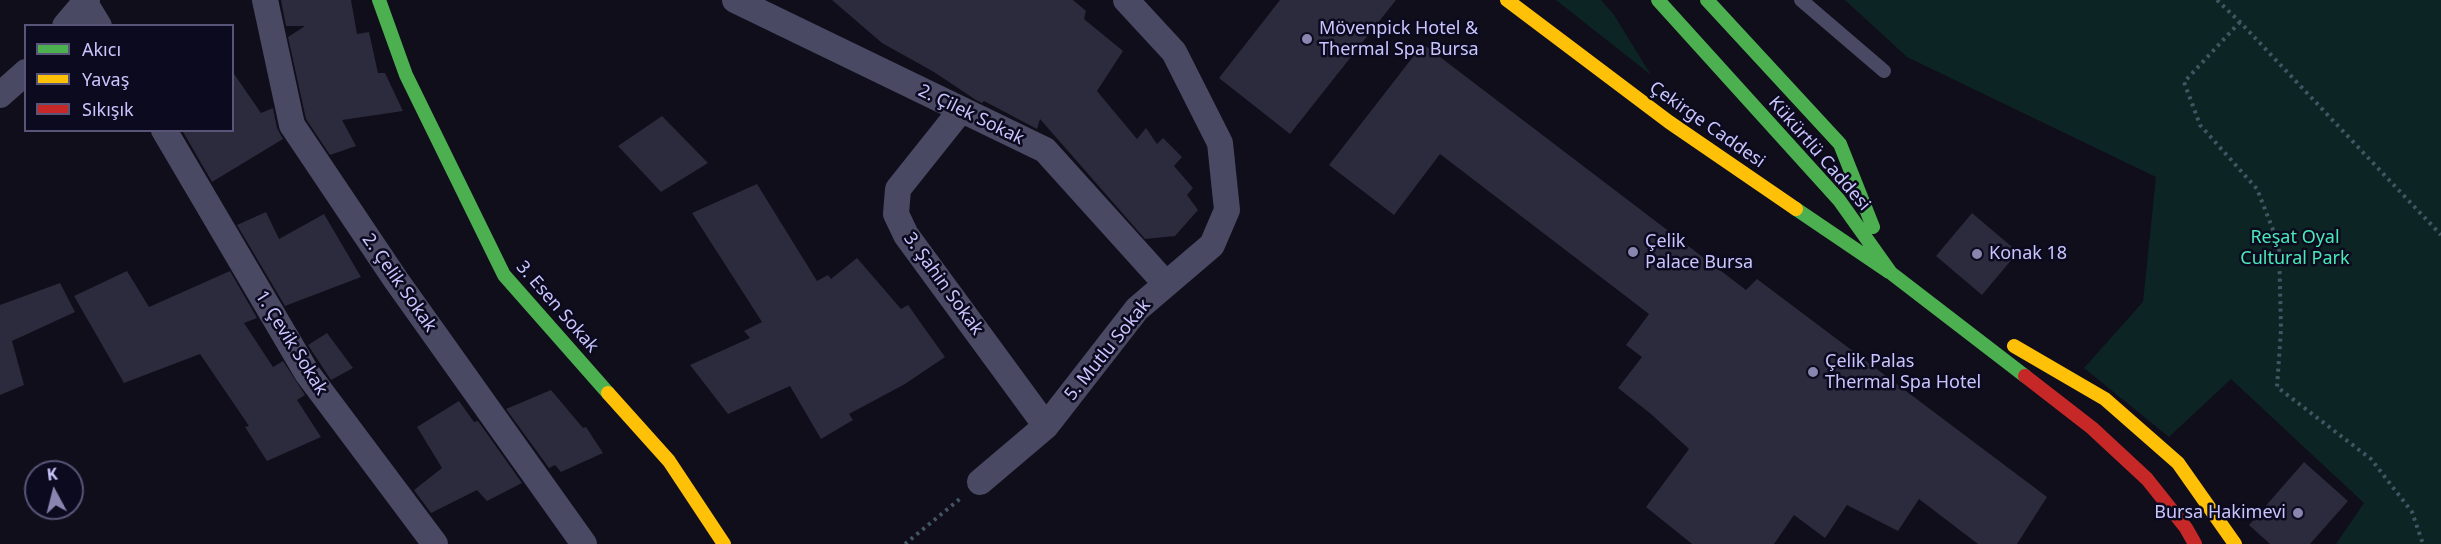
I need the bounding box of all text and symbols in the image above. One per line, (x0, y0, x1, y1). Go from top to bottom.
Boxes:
place label: Mövenpick Hotel & Thermal Spa Bursa (1319, 18, 1479, 60)
legend (24, 24, 234, 132)
marker: Mövenpick Hotel & Thermal Spa Bursa (1300, 32, 1314, 46)
text: Akıcı (82, 37, 121, 61)
text: Yavaş (82, 67, 129, 91)
street label: Çekirge Caddesi (1645, 77, 1769, 173)
street label: 2. Çilek Sokak (915, 80, 1027, 150)
street label: Kükürtlü Caddesi (1763, 92, 1875, 216)
text: Sıkışık (82, 97, 134, 121)
park label: Reşat Oyal Cultural Park (2240, 227, 2350, 270)
street label: 3. Şahin Sokak (899, 229, 987, 339)
street label: 2. Çelik Sokak (357, 230, 441, 336)
place label: Çelik Palace Bursa (1645, 231, 1753, 274)
place label: Konak 18 (1989, 243, 2067, 265)
marker: Çelik Palace Bursa (1626, 245, 1640, 259)
marker: Konak 18 (1970, 247, 1984, 261)
street label: 3. Esen Sokak (511, 257, 603, 357)
street label: 1. Çevik Sokak (250, 287, 332, 399)
street label: 5. Mutlu Sokak (1060, 295, 1156, 405)
place label: Çelik Palas Thermal Spa Hotel (1825, 351, 1981, 394)
marker: Çelik Palas Thermal Spa Hotel (1806, 365, 1820, 379)
north arrow (24, 460, 84, 520)
text: K (45, 463, 59, 486)
place label: Bursa Hakimevi (2154, 502, 2286, 524)
marker: Bursa Hakimevi (2291, 506, 2305, 520)

